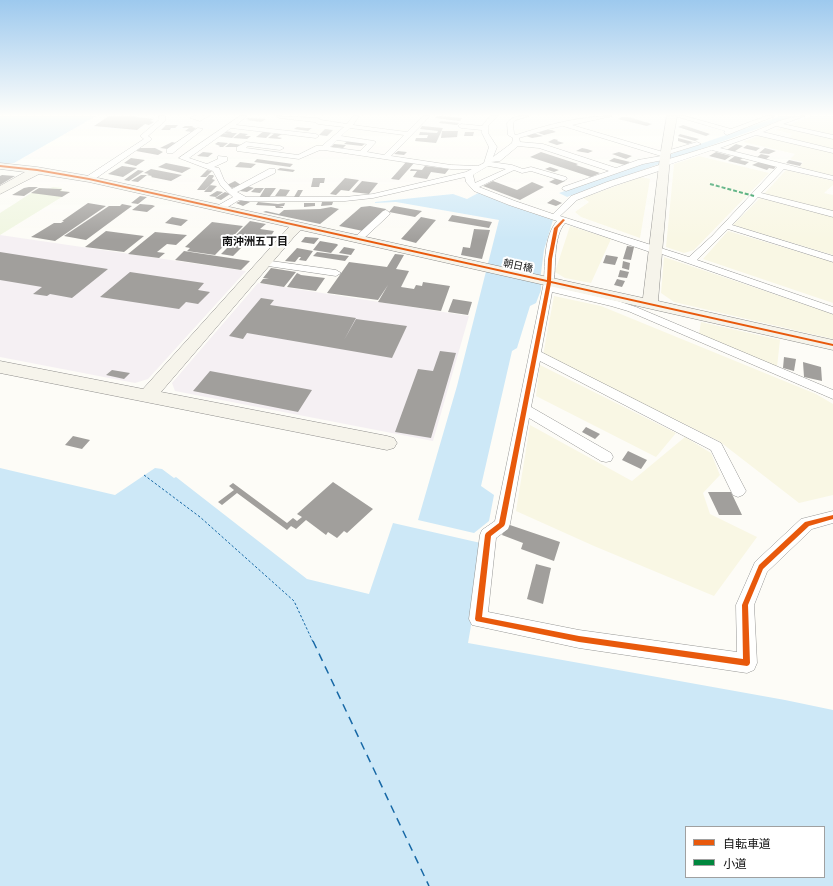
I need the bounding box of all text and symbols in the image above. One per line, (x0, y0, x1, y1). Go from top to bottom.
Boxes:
district label: 南沖洲五丁目 (222, 235, 288, 249)
street label: 朝日橋 (502, 257, 534, 275)
legend (685, 826, 825, 878)
text: 自転車道 (723, 837, 771, 851)
text: 小道 (723, 857, 747, 871)

